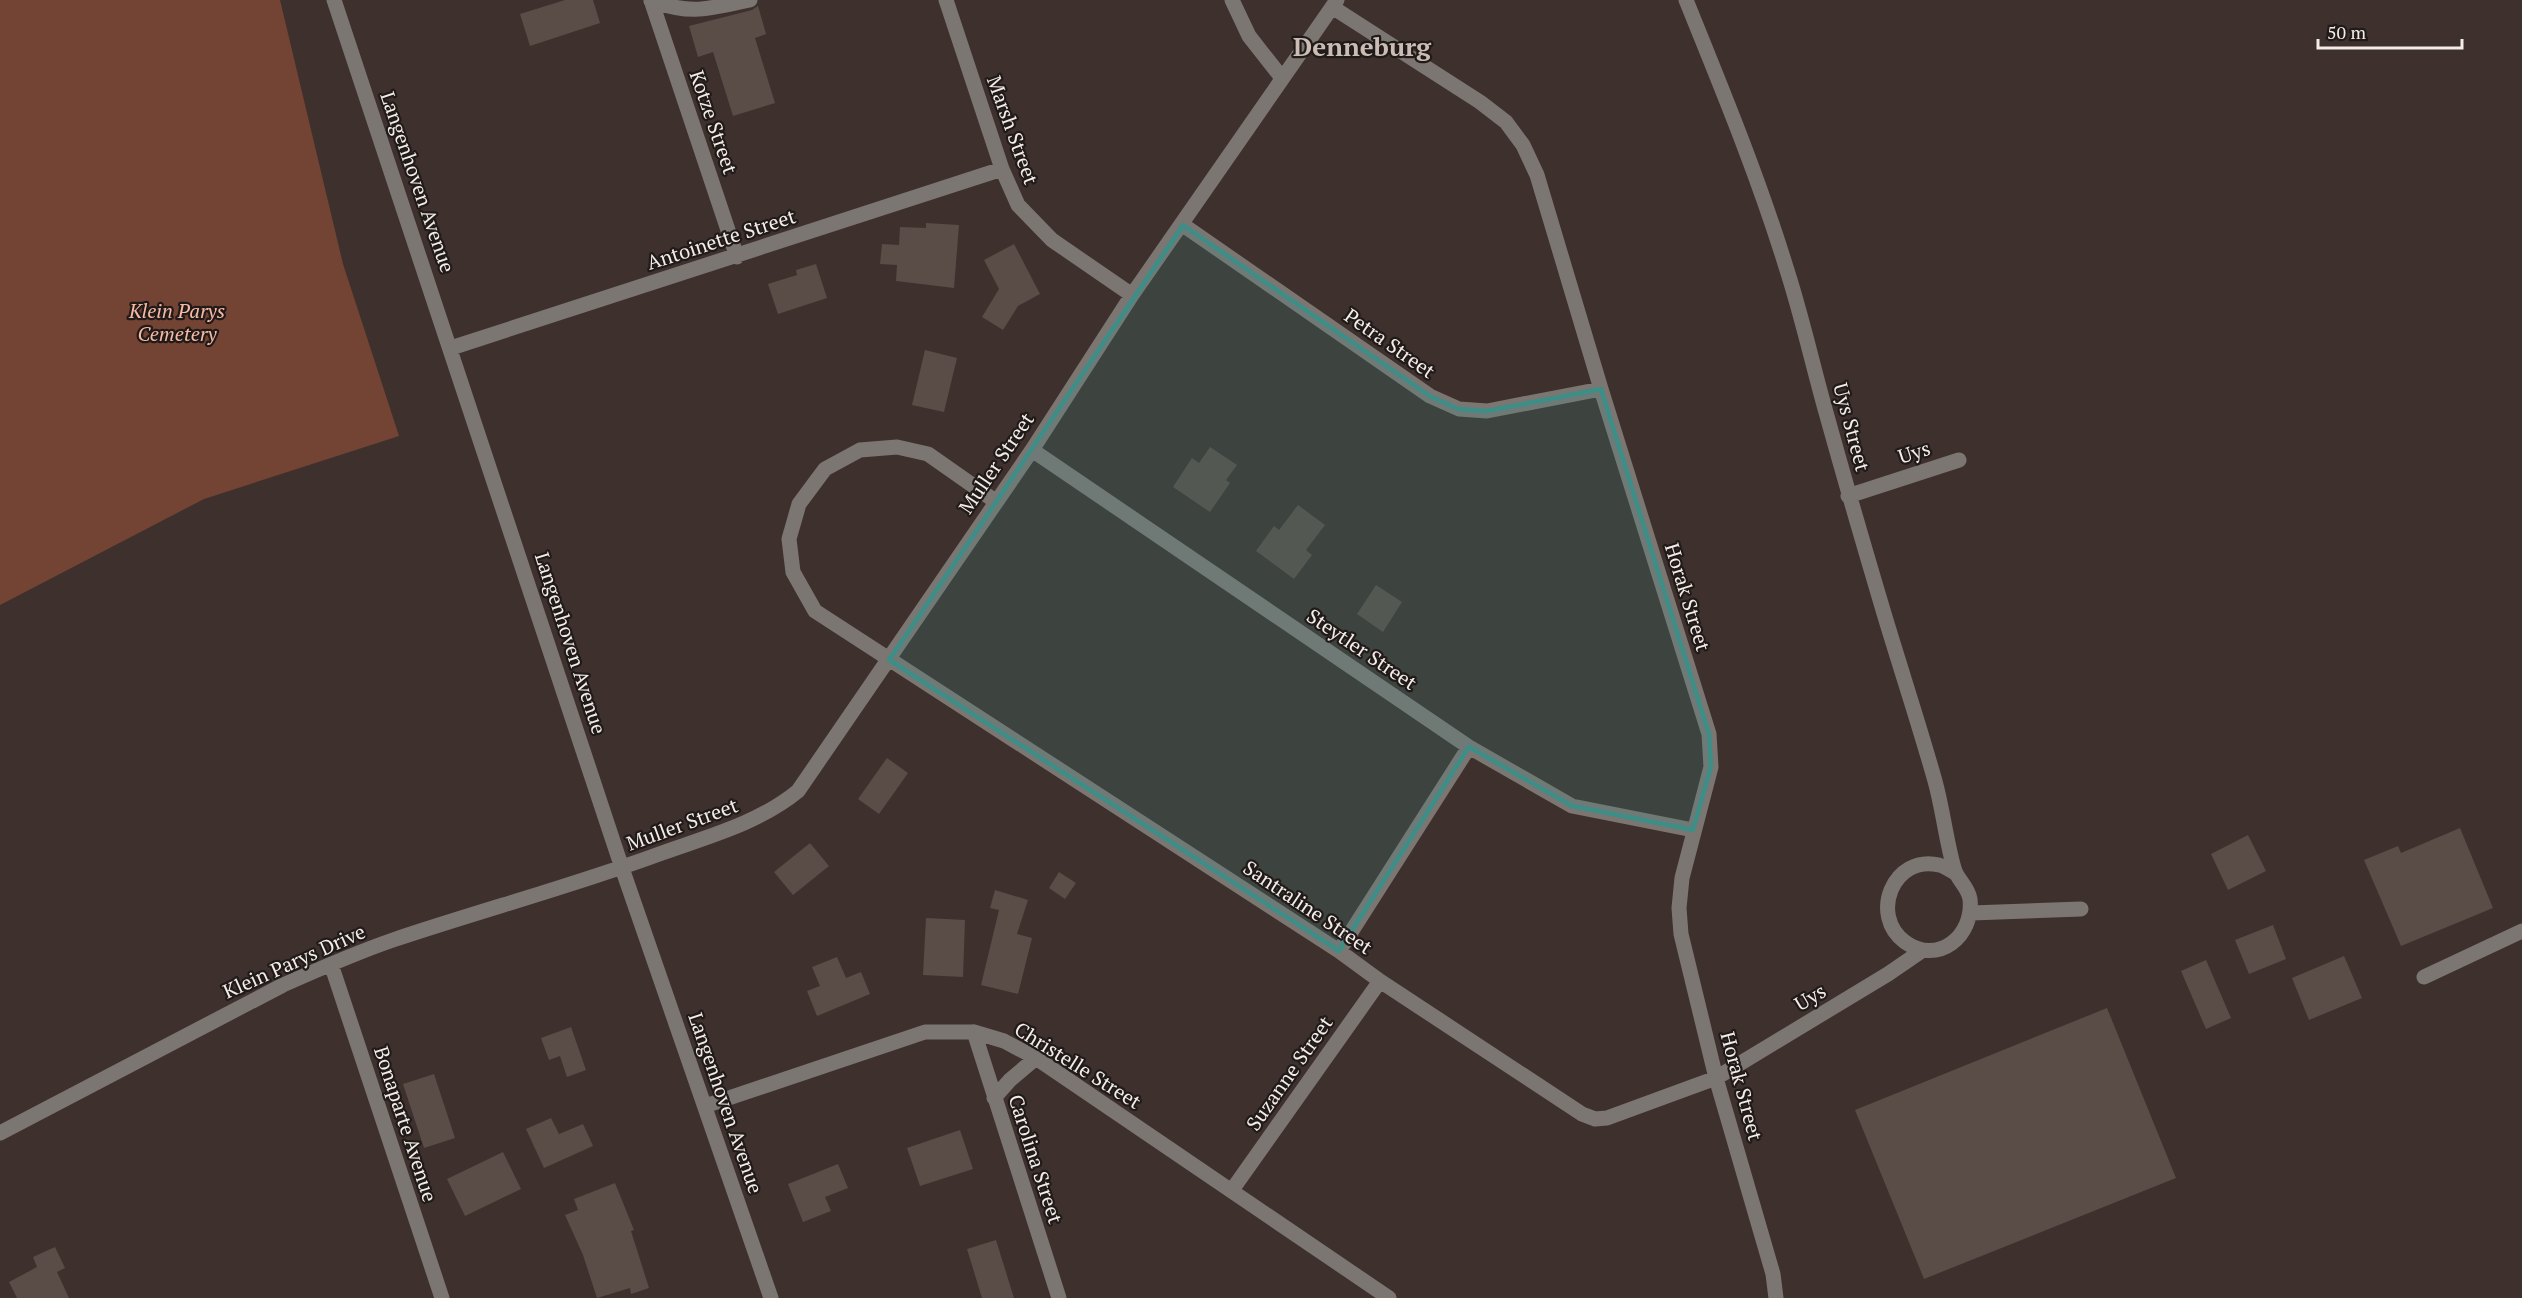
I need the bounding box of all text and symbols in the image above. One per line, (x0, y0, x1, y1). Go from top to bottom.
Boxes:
scale bar (2318, 12, 2462, 50)
text: 50 m (2327, 20, 2367, 44)
district label: Denneburg (1293, 29, 1432, 63)
street label: Kotze Street (684, 67, 745, 178)
street label: Marsh Street (981, 72, 1045, 189)
street label: Langenhoven Avenue (374, 88, 462, 276)
street label: Antoinette Street (643, 202, 799, 276)
park label: Klein Parys Cemetery (128, 297, 225, 347)
street label: Petra Street (1339, 302, 1441, 384)
street label: Uys Street (1827, 380, 1877, 475)
street label: Muller Street (952, 407, 1040, 519)
street label: Uys (1895, 434, 1933, 470)
street label: Horak Street (1659, 540, 1717, 655)
street label: Langenhoven Avenue (529, 549, 613, 737)
street label: Steytler Street (1302, 602, 1423, 696)
street label: Muller Street (622, 791, 742, 857)
street label: Santraline Street (1238, 854, 1378, 960)
street label: Klein Parys Drive (219, 918, 369, 1004)
street label: Uys (1789, 977, 1831, 1017)
street label: Langenhoven Avenue (682, 1009, 770, 1197)
street label: Suzanne Street (1239, 1010, 1339, 1136)
street label: Christelle Street (1009, 1015, 1147, 1115)
street label: Horak Street (1714, 1028, 1770, 1144)
street label: Bonaparte Avenue (368, 1043, 444, 1205)
street label: Carolina Street (1002, 1091, 1070, 1227)

